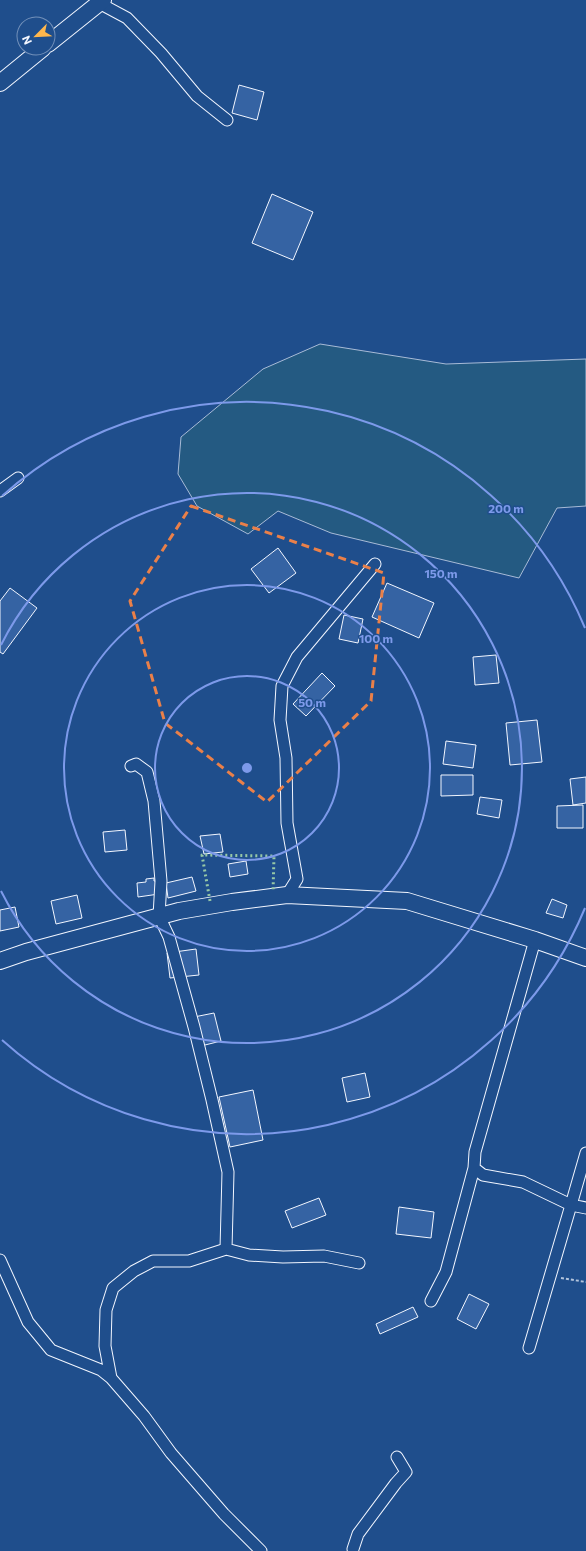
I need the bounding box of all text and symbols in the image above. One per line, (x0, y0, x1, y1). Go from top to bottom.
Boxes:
north arrow (16, 16, 56, 56)
text: N (19, 34, 34, 47)
text: 200 m (488, 501, 524, 515)
text: 150 m (424, 566, 458, 580)
text: 100 m (359, 631, 393, 645)
text: 50 m (298, 695, 326, 709)
centre of rings (240, 761, 254, 775)

